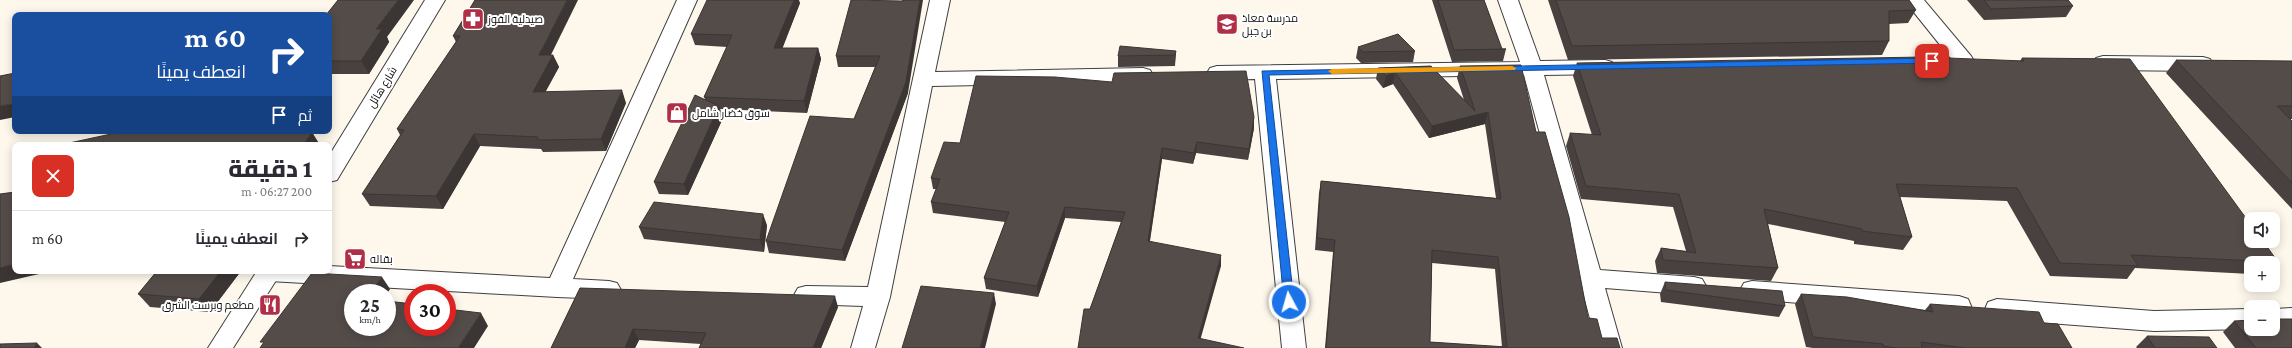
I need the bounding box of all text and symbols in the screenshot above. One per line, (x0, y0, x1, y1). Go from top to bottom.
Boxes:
pharmacy icon: صيدلية الفوز (460, 6, 486, 32)
school or university icon: مدرسة معاذ بن جبل (1214, 11, 1240, 37)
place label: مدرسة معاذ بن جبل (1242, 12, 1298, 38)
place label: صيدلية الفوز (487, 13, 543, 26)
text: 60 m (185, 22, 246, 53)
icon: right (260, 28, 312, 80)
pin (1915, 44, 1949, 78)
icon: arrive (1921, 50, 1943, 72)
text: انعطف يمينًا (156, 62, 246, 82)
street label: شارع هائل (365, 64, 401, 111)
shop icon: سوق خضار شامل (664, 100, 690, 126)
icon: arrive (268, 104, 290, 126)
place label: سوق خضار شامل (692, 107, 770, 120)
text: ثم (298, 108, 312, 124)
button: close (32, 155, 74, 197)
text: 1 دقيقة (228, 155, 312, 182)
text: 200 m · 06:27 (241, 184, 312, 199)
map controls (2244, 212, 2280, 336)
button: sound (2244, 212, 2280, 248)
icon: right (290, 228, 312, 250)
text: 60 m (32, 231, 63, 247)
text: انعطف يمينًا (195, 231, 278, 247)
supermarket icon: بقاله (342, 246, 368, 272)
place label: بقاله (370, 253, 393, 265)
button: + (2244, 256, 2280, 292)
position arrow (1268, 281, 1310, 323)
speed limit sign: 30 (404, 284, 456, 336)
restaurant icon: مطعم وبرست الشرق (257, 292, 283, 318)
text: 25 (360, 294, 380, 316)
place label: مطعم وبرست الشرق (162, 299, 254, 313)
button: − (2244, 300, 2280, 336)
text: km/h (359, 314, 381, 325)

